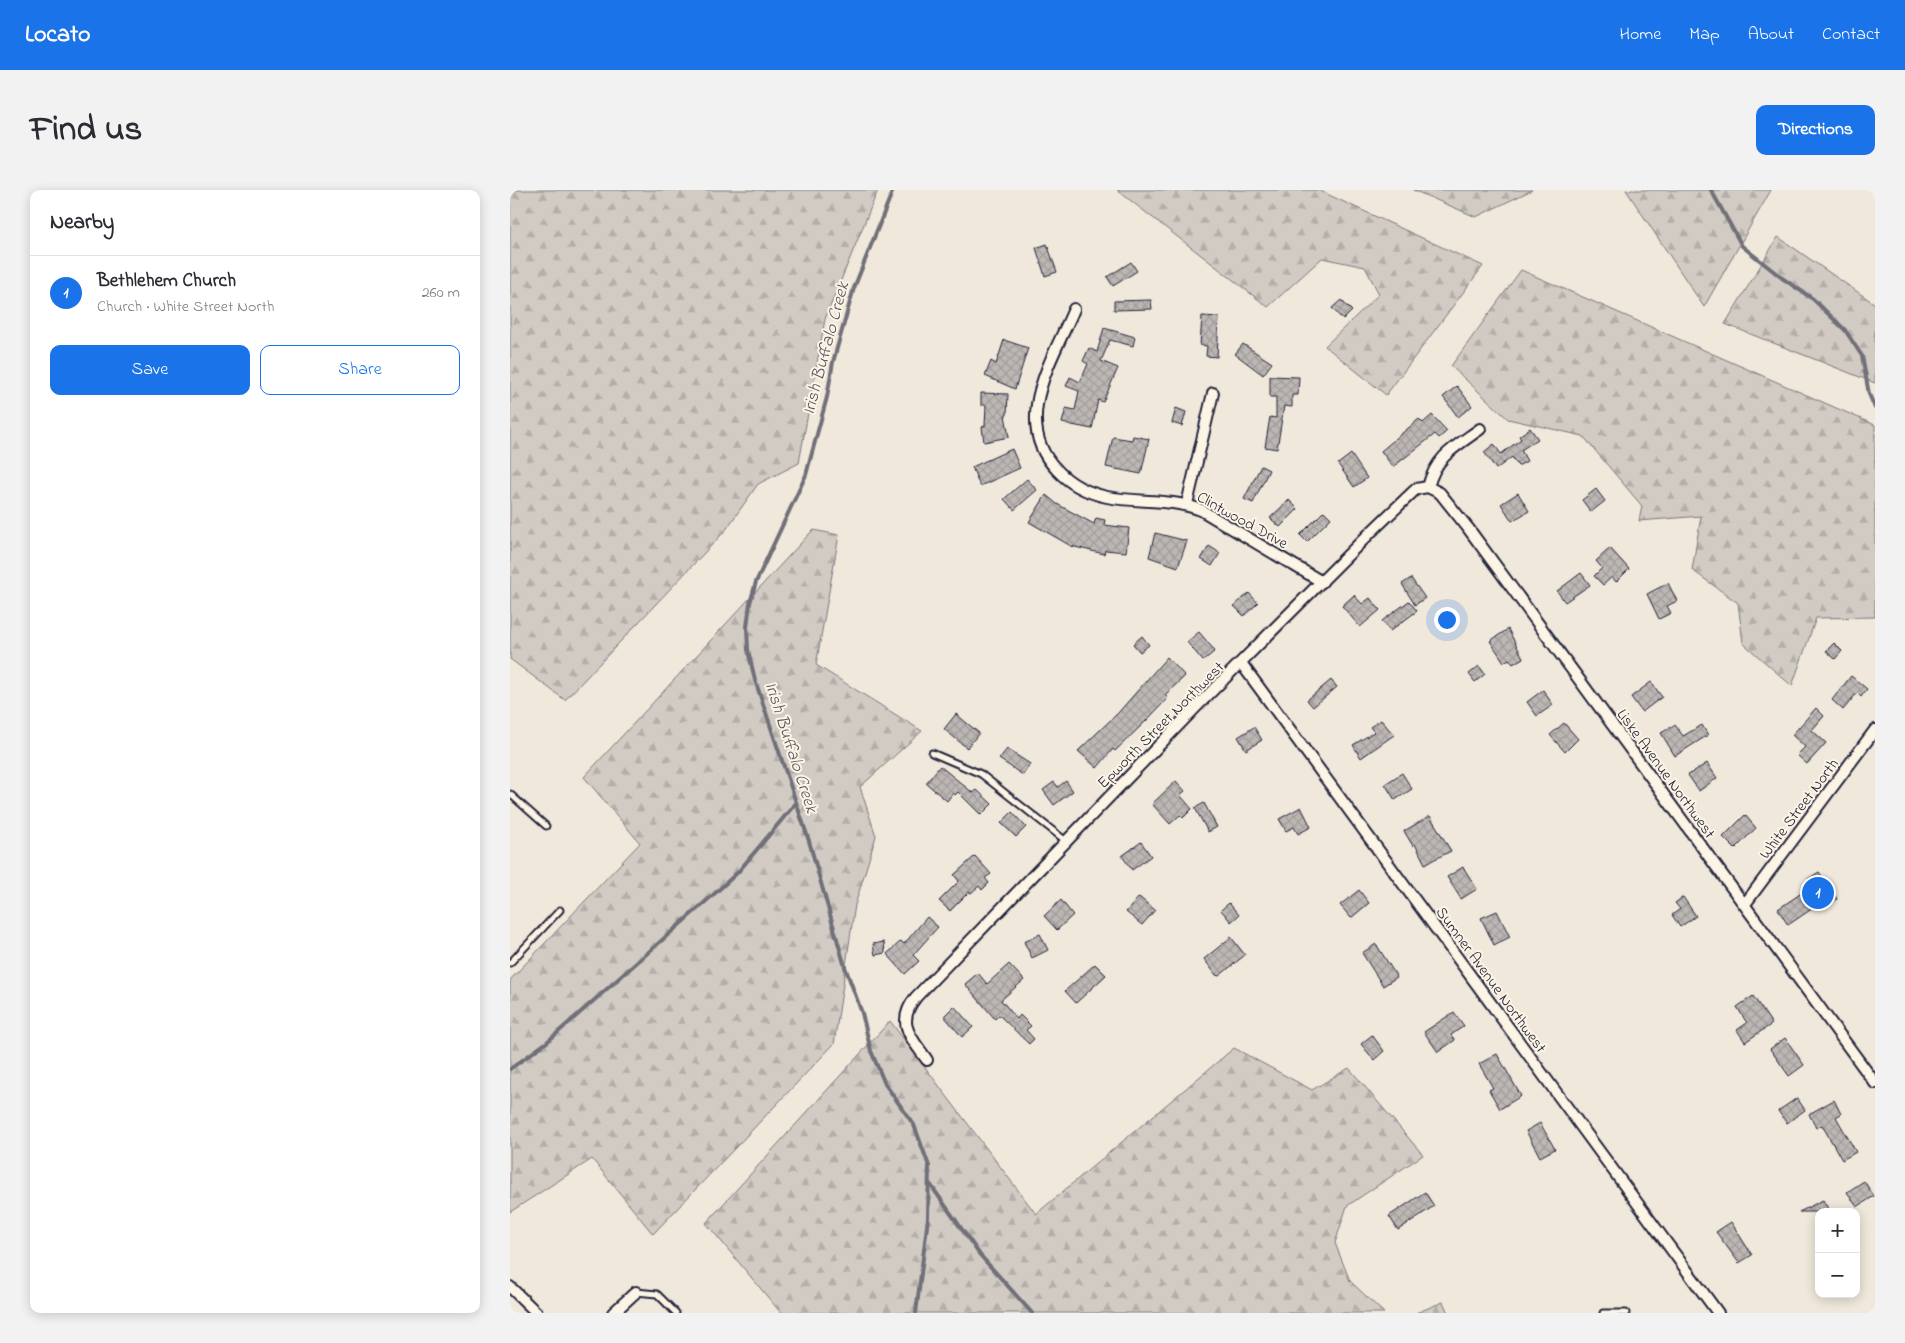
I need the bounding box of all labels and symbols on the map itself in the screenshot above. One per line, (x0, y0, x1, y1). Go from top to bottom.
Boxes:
water label: Irish Buffalo Creek (797, 278, 857, 418)
street label: Clintwood Drive (1192, 486, 1293, 556)
your location (1434, 607, 1460, 633)
street label: Epworth Street Northwest (1092, 656, 1231, 795)
water label: Irish Buffalo Creek (757, 679, 824, 818)
street label: Liske Avenue Northwest (1610, 704, 1721, 845)
street label: White Street North (1754, 754, 1846, 865)
pin: 1 (1802, 874, 1834, 912)
street label: Sumner Avenue Northwest (1429, 902, 1552, 1059)

